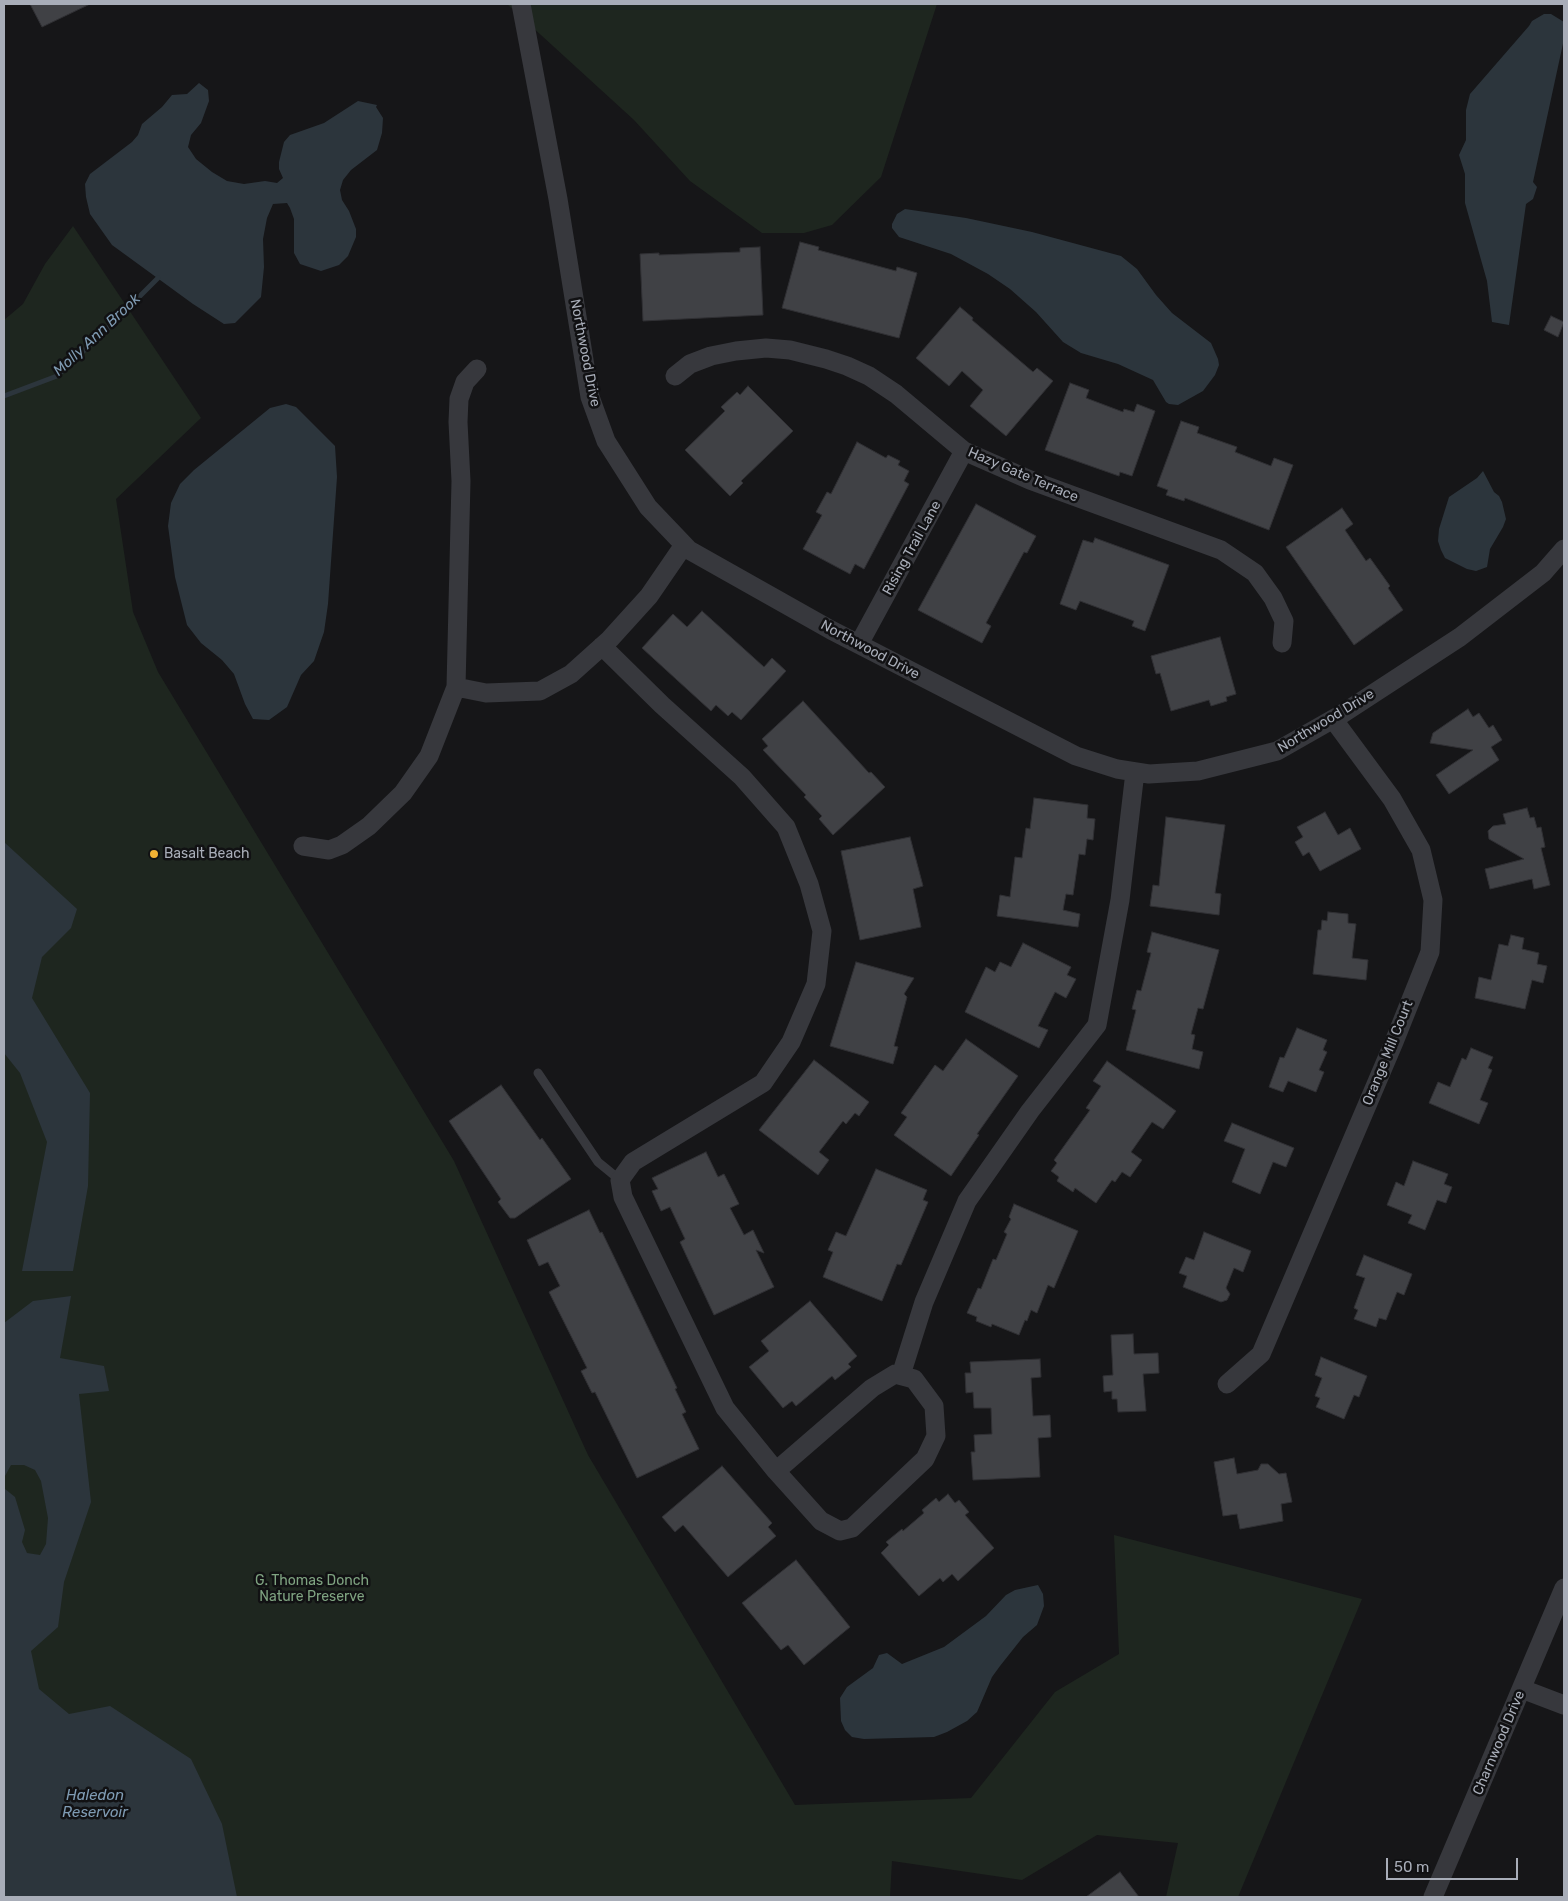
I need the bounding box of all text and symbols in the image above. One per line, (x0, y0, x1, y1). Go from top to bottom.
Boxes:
water label: Molly Ann Brook (50, 290, 144, 380)
street label: Northwood Drive (566, 298, 604, 408)
street label: Hazy Gate Terrace (965, 444, 1081, 506)
street label: Rising Trail Lane (879, 498, 945, 598)
street label: Northwood Drive (818, 617, 922, 683)
street label: Northwood Drive (1275, 686, 1377, 756)
place label: Basalt Beach (164, 846, 249, 862)
marker: Basalt Beach (148, 848, 160, 860)
street label: Orange Mill Court (1359, 998, 1417, 1108)
park label: G. Thomas Donch Nature Preserve (255, 1573, 369, 1605)
street label: Charnwood Drive (1469, 1688, 1529, 1798)
water label: Haledon Reservoir (62, 1787, 128, 1822)
scale bar (1388, 1848, 1520, 1880)
text: 50 m (1394, 1858, 1429, 1876)

